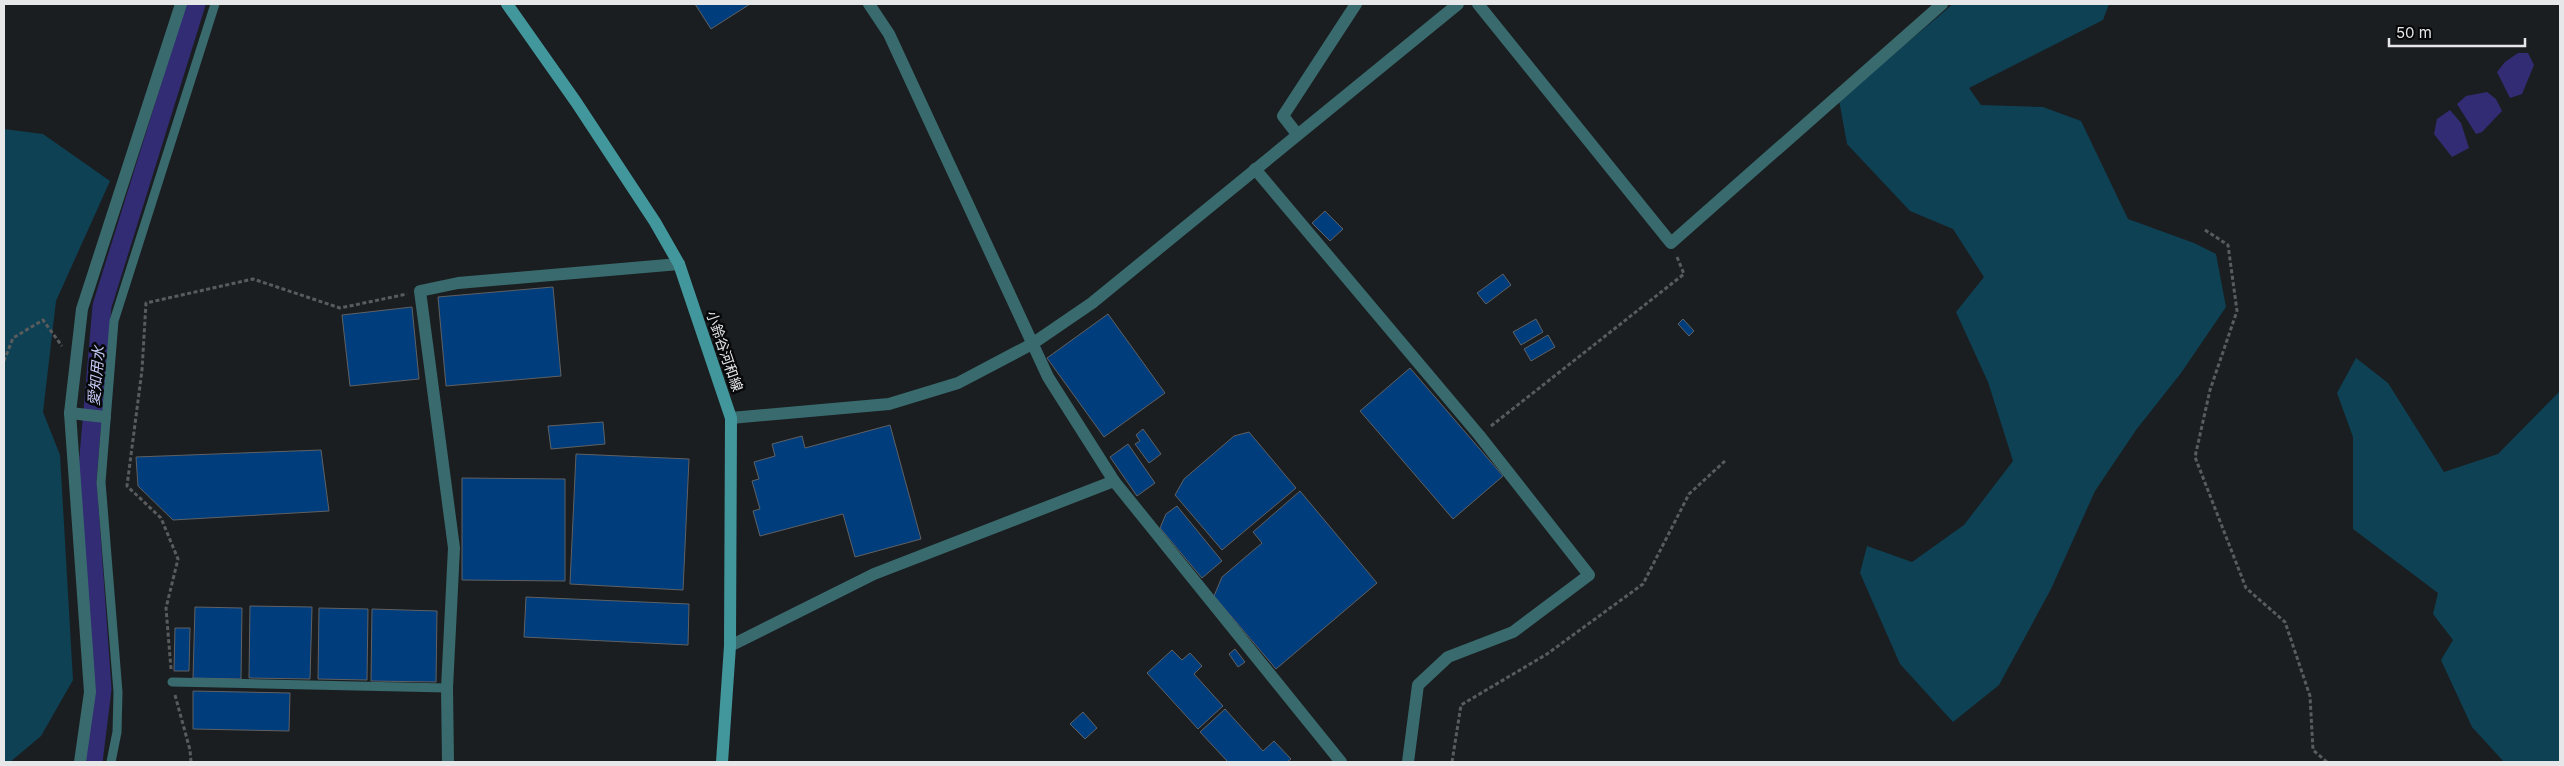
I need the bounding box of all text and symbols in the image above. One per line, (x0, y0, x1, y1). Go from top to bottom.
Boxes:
scale bar (2389, 15, 2525, 47)
text: 50 m (2396, 23, 2432, 42)
street label: 小鈴谷河和線 (703, 309, 747, 393)
water label: 愛知用水 (84, 343, 108, 407)

